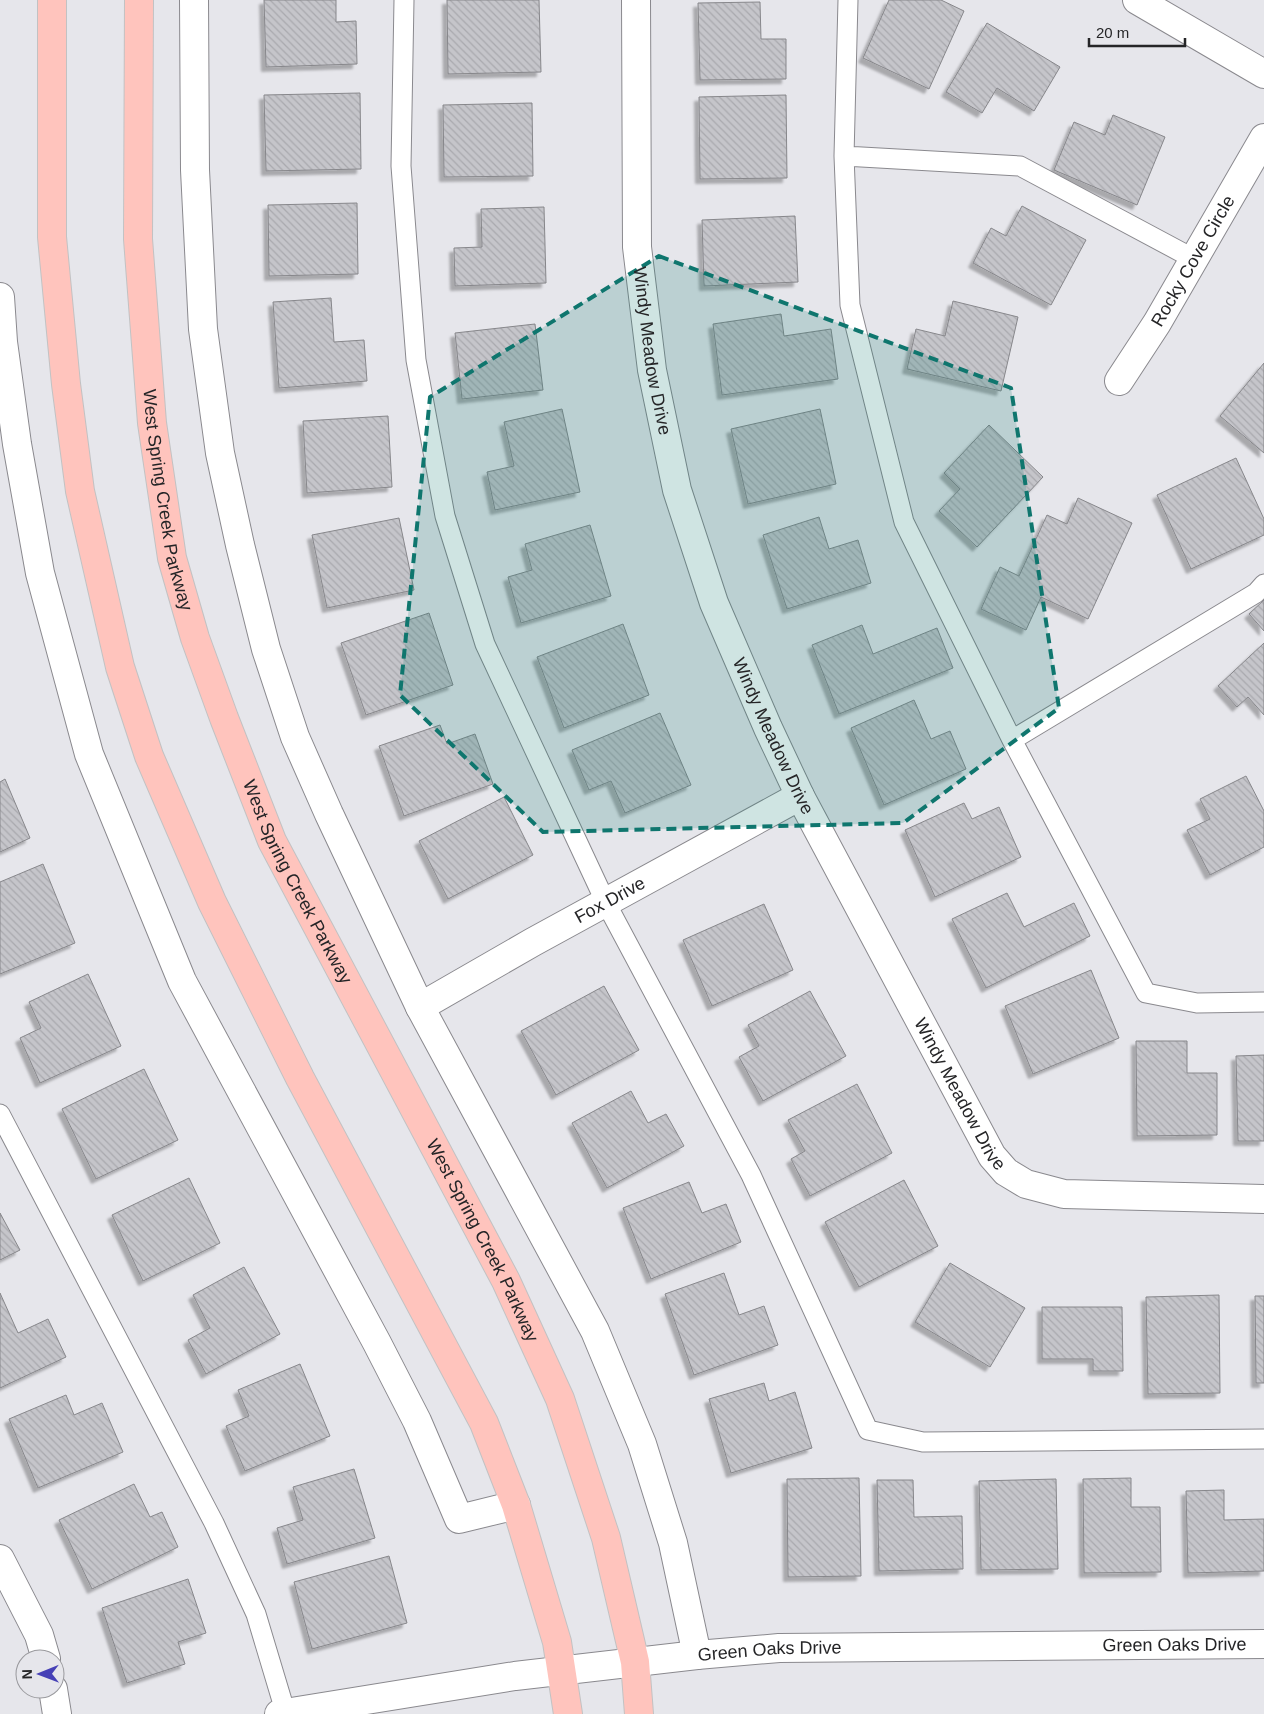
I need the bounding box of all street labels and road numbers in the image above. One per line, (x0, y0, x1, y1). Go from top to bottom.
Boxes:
street label: Rocky Cove Circle (1147, 192, 1239, 330)
street label: Windy Meadow Drive (629, 266, 675, 437)
street label: West Spring Creek Parkway (139, 388, 197, 613)
street label: Windy Meadow Drive (729, 655, 818, 818)
street label: West Spring Creek Parkway (239, 777, 356, 987)
street label: Fox Drive (571, 873, 648, 927)
street label: Windy Meadow Drive (910, 1015, 1010, 1174)
street label: West Spring Creek Parkway (422, 1136, 542, 1345)
street label: Green Oaks Drive (1102, 1634, 1247, 1655)
street label: Green Oaks Drive (697, 1637, 842, 1665)

